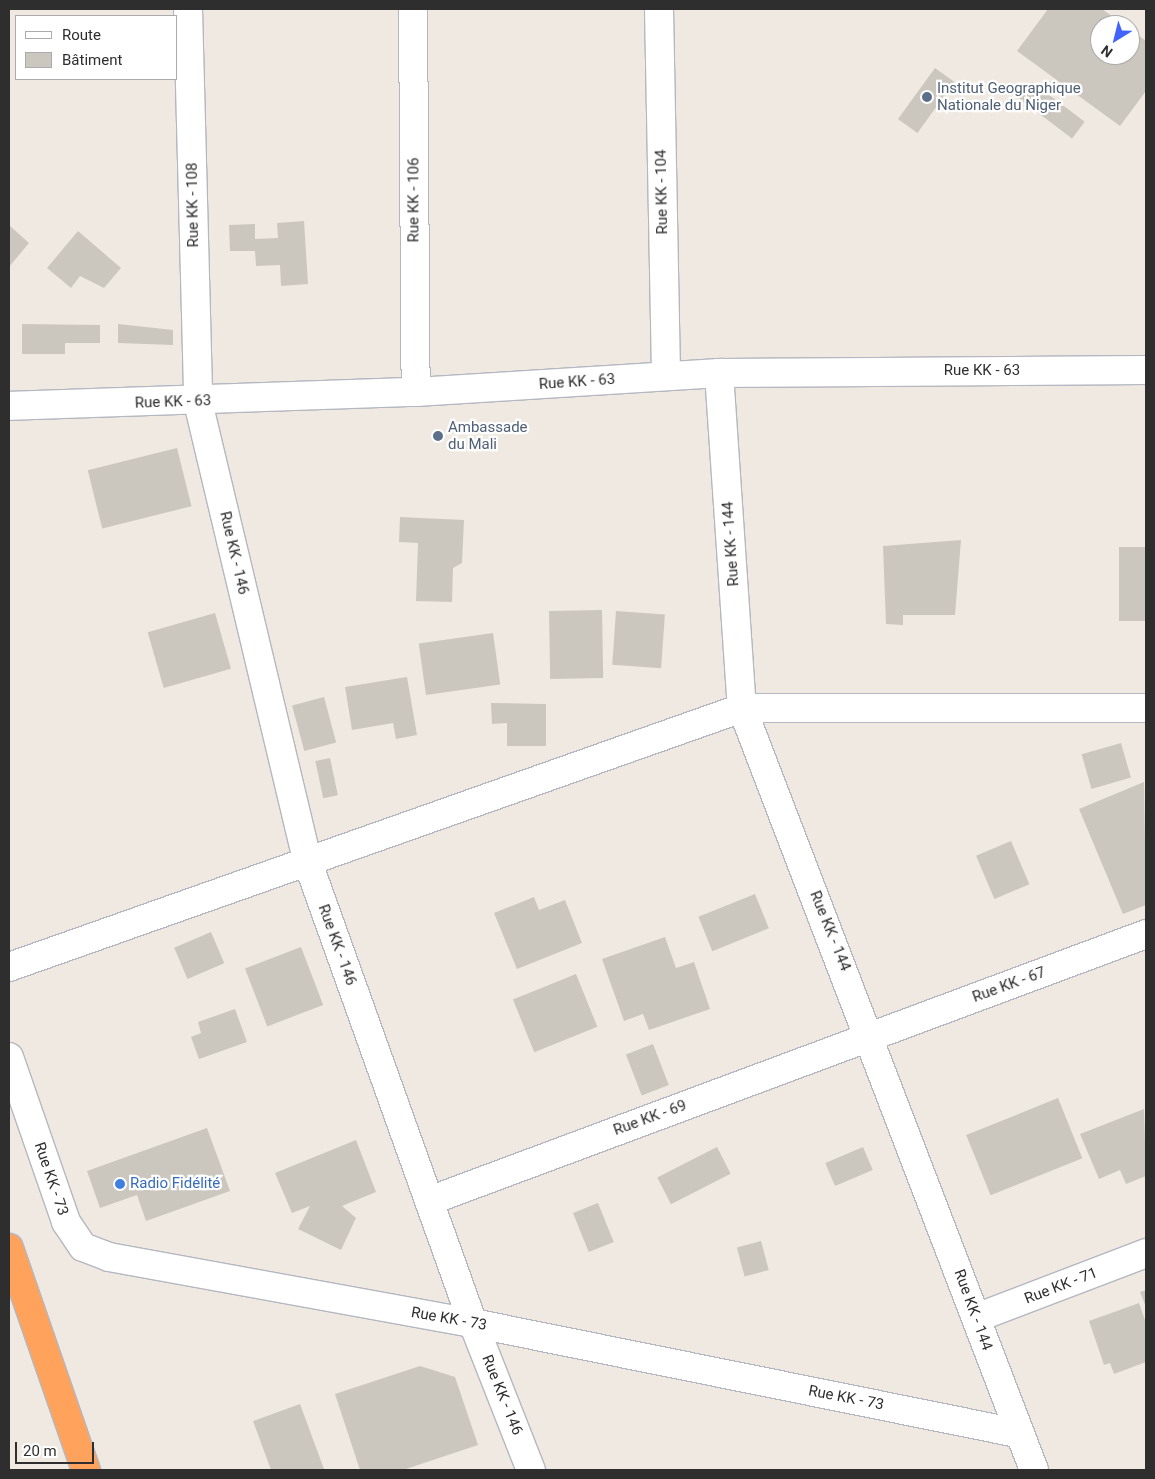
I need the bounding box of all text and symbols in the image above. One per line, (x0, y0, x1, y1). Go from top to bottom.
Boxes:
legend (15, 15, 178, 80)
north arrow (1090, 15, 1140, 65)
text: Route (62, 26, 101, 44)
text: N (1098, 42, 1115, 61)
text: Bâtiment (62, 51, 122, 69)
place label: Institut Geographique Nationale du Niger (937, 79, 1081, 114)
marker: Institut Geographique Nationale du Niger (921, 91, 933, 103)
street label: Rue KK - 104 (652, 149, 672, 235)
street label: Rue KK - 106 (405, 158, 423, 242)
street label: Rue KK - 108 (183, 162, 203, 248)
street label: Rue KK - 63 (944, 362, 1020, 380)
street label: Rue KK - 63 (538, 370, 616, 394)
street label: Rue KK - 63 (134, 392, 212, 412)
place label: Ambassade du Mali (448, 418, 528, 453)
marker: Ambassade du Mali (432, 430, 444, 442)
street label: Rue KK - 144 (719, 501, 743, 587)
street label: Rue KK - 146 (216, 510, 252, 596)
street label: Rue KK - 144 (806, 888, 854, 974)
street label: Rue KK - 146 (314, 902, 360, 988)
street label: Rue KK - 67 (970, 963, 1048, 1007)
street label: Rue KK - 69 (611, 1096, 689, 1140)
street label: Rue KK - 73 (30, 1140, 72, 1218)
place label: Radio Fidélité (130, 1175, 220, 1193)
marker: Radio Fidélité (114, 1178, 126, 1190)
street label: Rue KK - 71 (1022, 1264, 1100, 1308)
street label: Rue KK - 144 (950, 1267, 996, 1353)
street label: Rue KK - 73 (410, 1303, 488, 1335)
street label: Rue KK - 146 (478, 1352, 526, 1438)
street label: Rue KK - 73 (807, 1382, 885, 1414)
scale bar (18, 1432, 96, 1464)
text: 20 m (23, 1442, 57, 1460)

